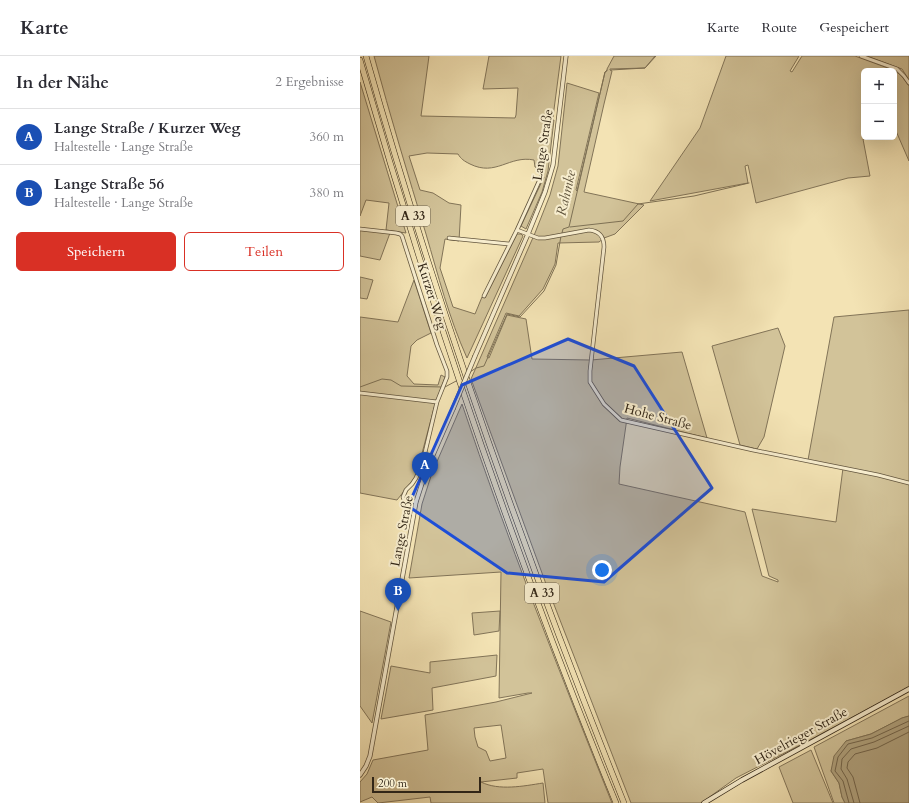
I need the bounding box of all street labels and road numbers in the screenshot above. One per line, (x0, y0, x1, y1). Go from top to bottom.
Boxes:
street label: Lange Straße (528, 108, 558, 182)
road number: A 33 (396, 206, 430, 226)
street label: Kurzer Weg (413, 260, 451, 332)
street label: Hohe Straße (622, 399, 694, 435)
street label: Lange Straße (386, 494, 418, 568)
road number: A 33 (525, 583, 559, 603)
street label: Hövelrieger Straße (751, 703, 851, 769)

